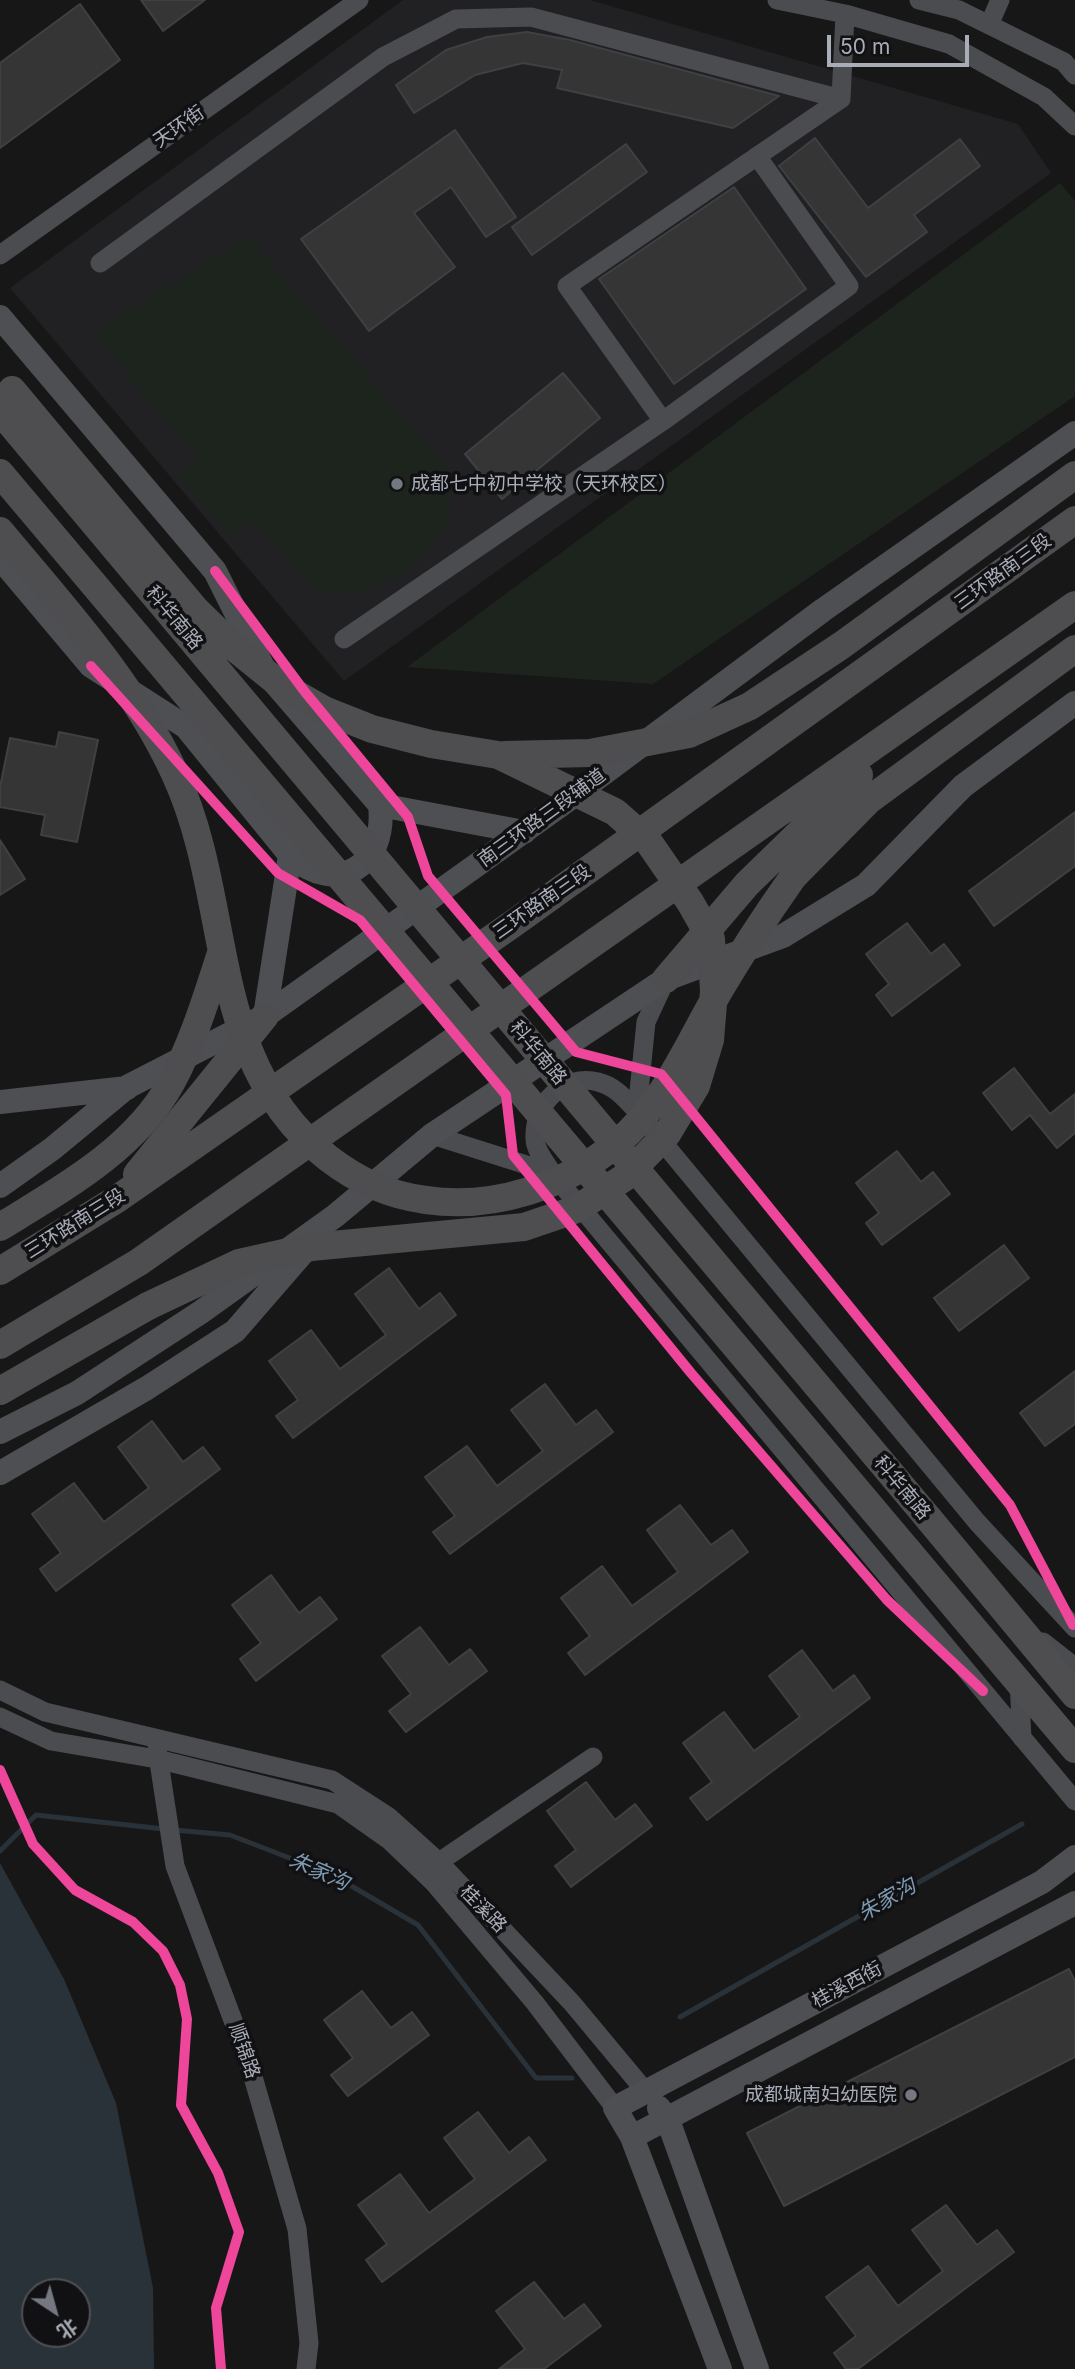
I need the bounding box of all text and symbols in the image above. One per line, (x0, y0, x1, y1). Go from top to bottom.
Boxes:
scale bar (830, 21, 972, 65)
text: 50 m (840, 34, 890, 59)
street label: 天环街 (149, 101, 209, 153)
place label: 成都七中初中学校（天环校区） (411, 473, 677, 495)
marker: 成都七中初中学校（天环校区） (389, 476, 405, 492)
street label: 三环路南三段 (950, 529, 1056, 615)
street label: 科华南路 (141, 582, 207, 654)
street label: 南三环路三段辅道 (474, 764, 610, 872)
street label: 三环路南三段 (489, 860, 595, 944)
street label: 科华南路 (505, 1017, 571, 1089)
street label: 三环路南三段 (21, 1184, 129, 1264)
street label: 科华南路 (869, 1452, 935, 1524)
water label: 朱家沟 (285, 1848, 353, 1896)
water label: 朱家沟 (853, 1873, 921, 1927)
street label: 桂溪路 (455, 1881, 511, 1937)
street label: 桂溪西街 (808, 1957, 886, 2013)
street label: 顺锦路 (224, 2020, 264, 2082)
place label: 成都城南妇幼医院 (745, 2084, 897, 2106)
marker: 成都城南妇幼医院 (903, 2087, 919, 2103)
north arrow (21, 2278, 91, 2348)
text: 北 (53, 2314, 82, 2344)

